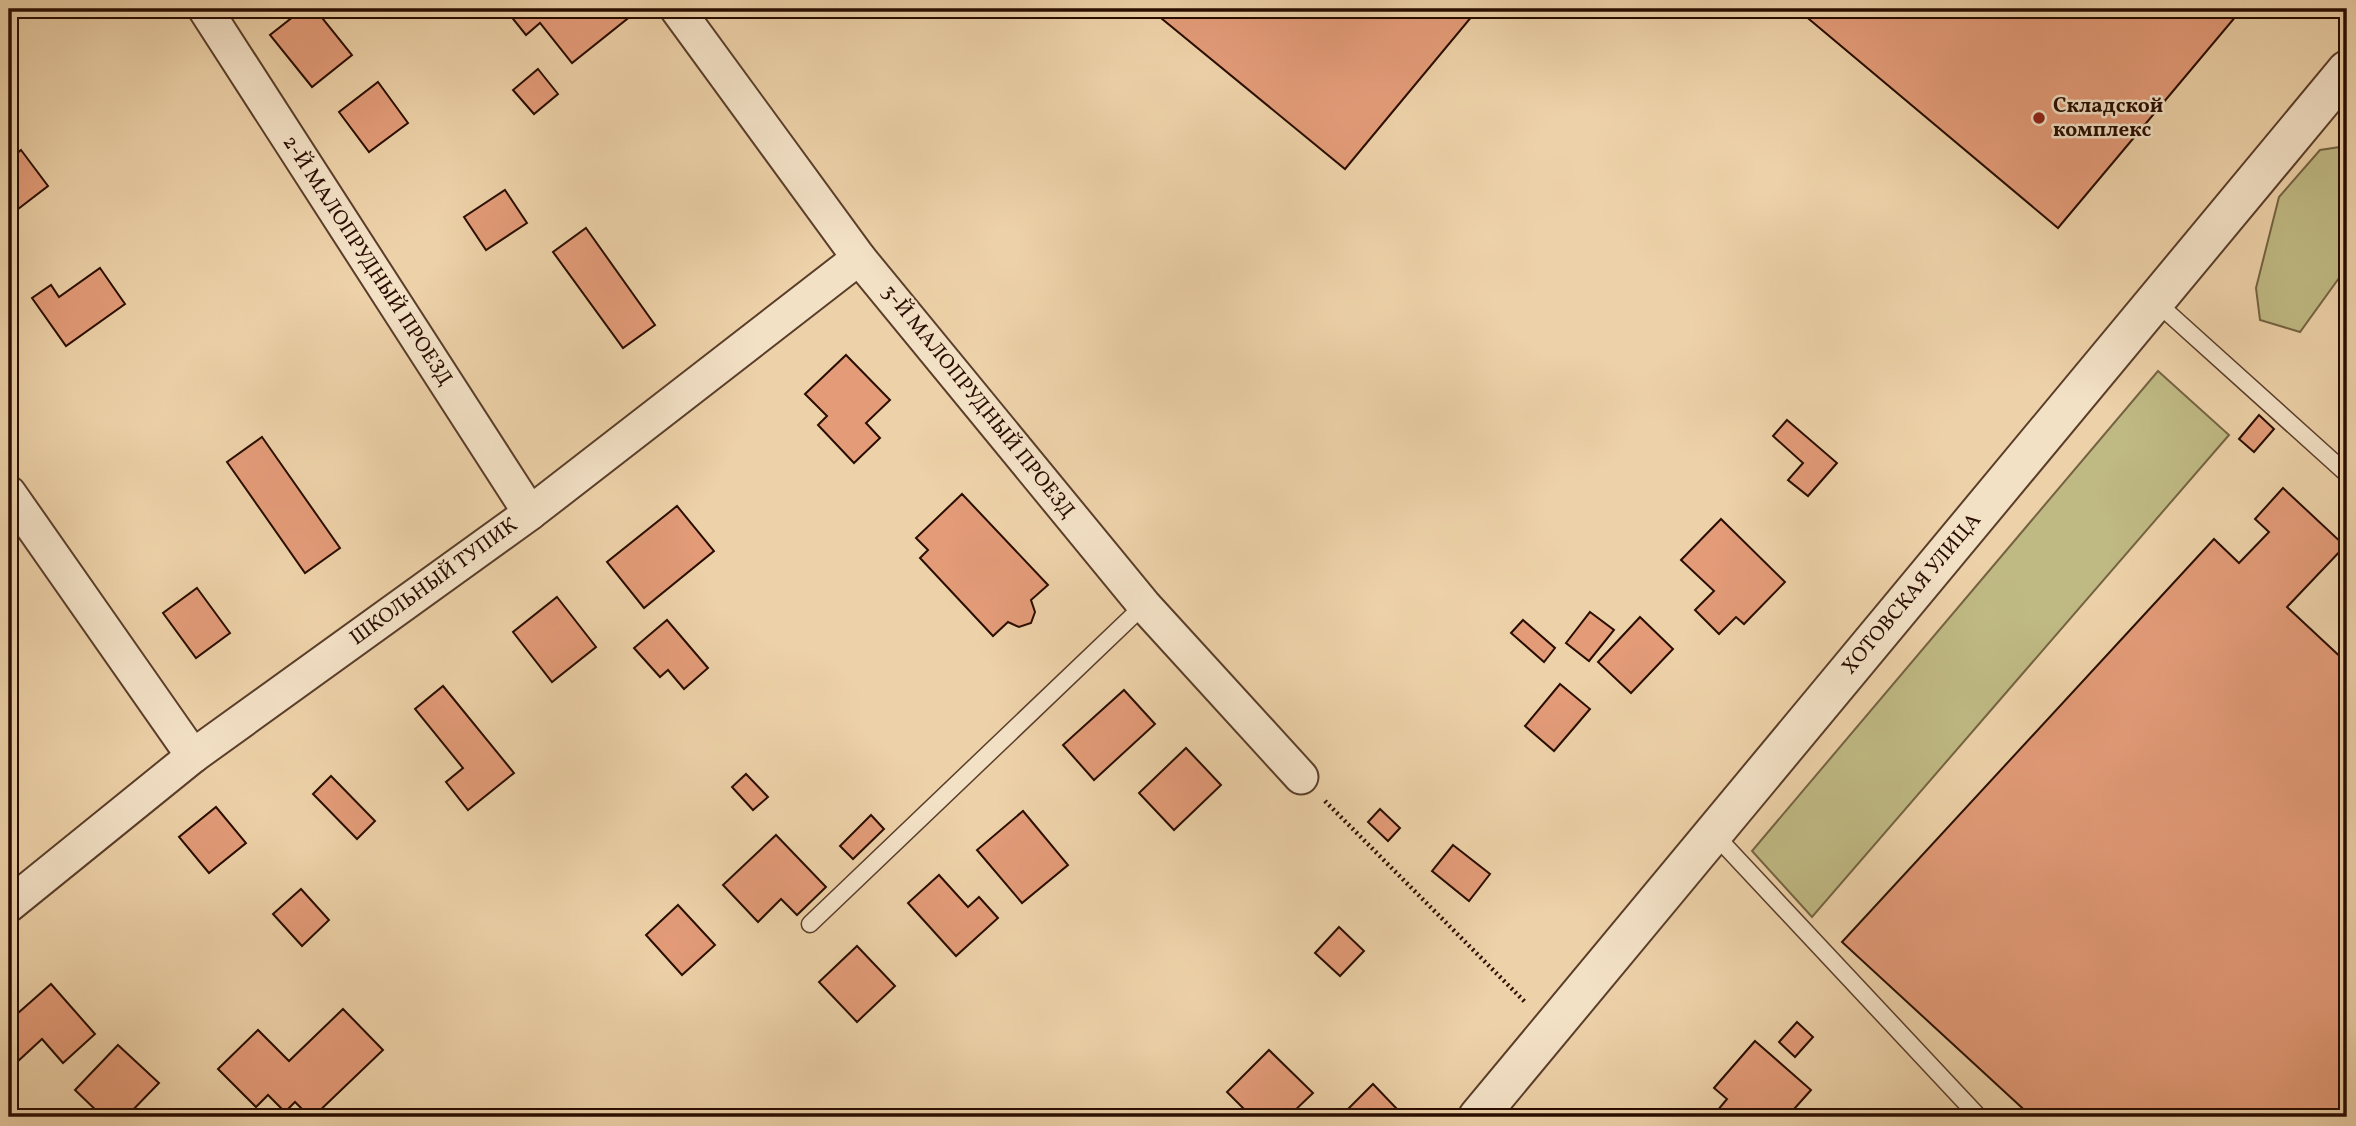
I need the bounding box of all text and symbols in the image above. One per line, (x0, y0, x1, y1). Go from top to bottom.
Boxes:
place label: Складской комплекс (2053, 92, 2163, 145)
marker: Складской комплекс (2031, 110, 2047, 126)
street label: 2-Й МАЛОПРУДНЫЙ ПРОЕЗД (275, 130, 459, 392)
street label: 3-Й МАЛОПРУДНЫЙ ПРОЕЗД (875, 279, 1081, 525)
street label: ХОТОВСКАЯ УЛИЦА (1836, 507, 1988, 681)
street label: ШКОЛЬНЫЙ ТУПИК (344, 511, 524, 653)

